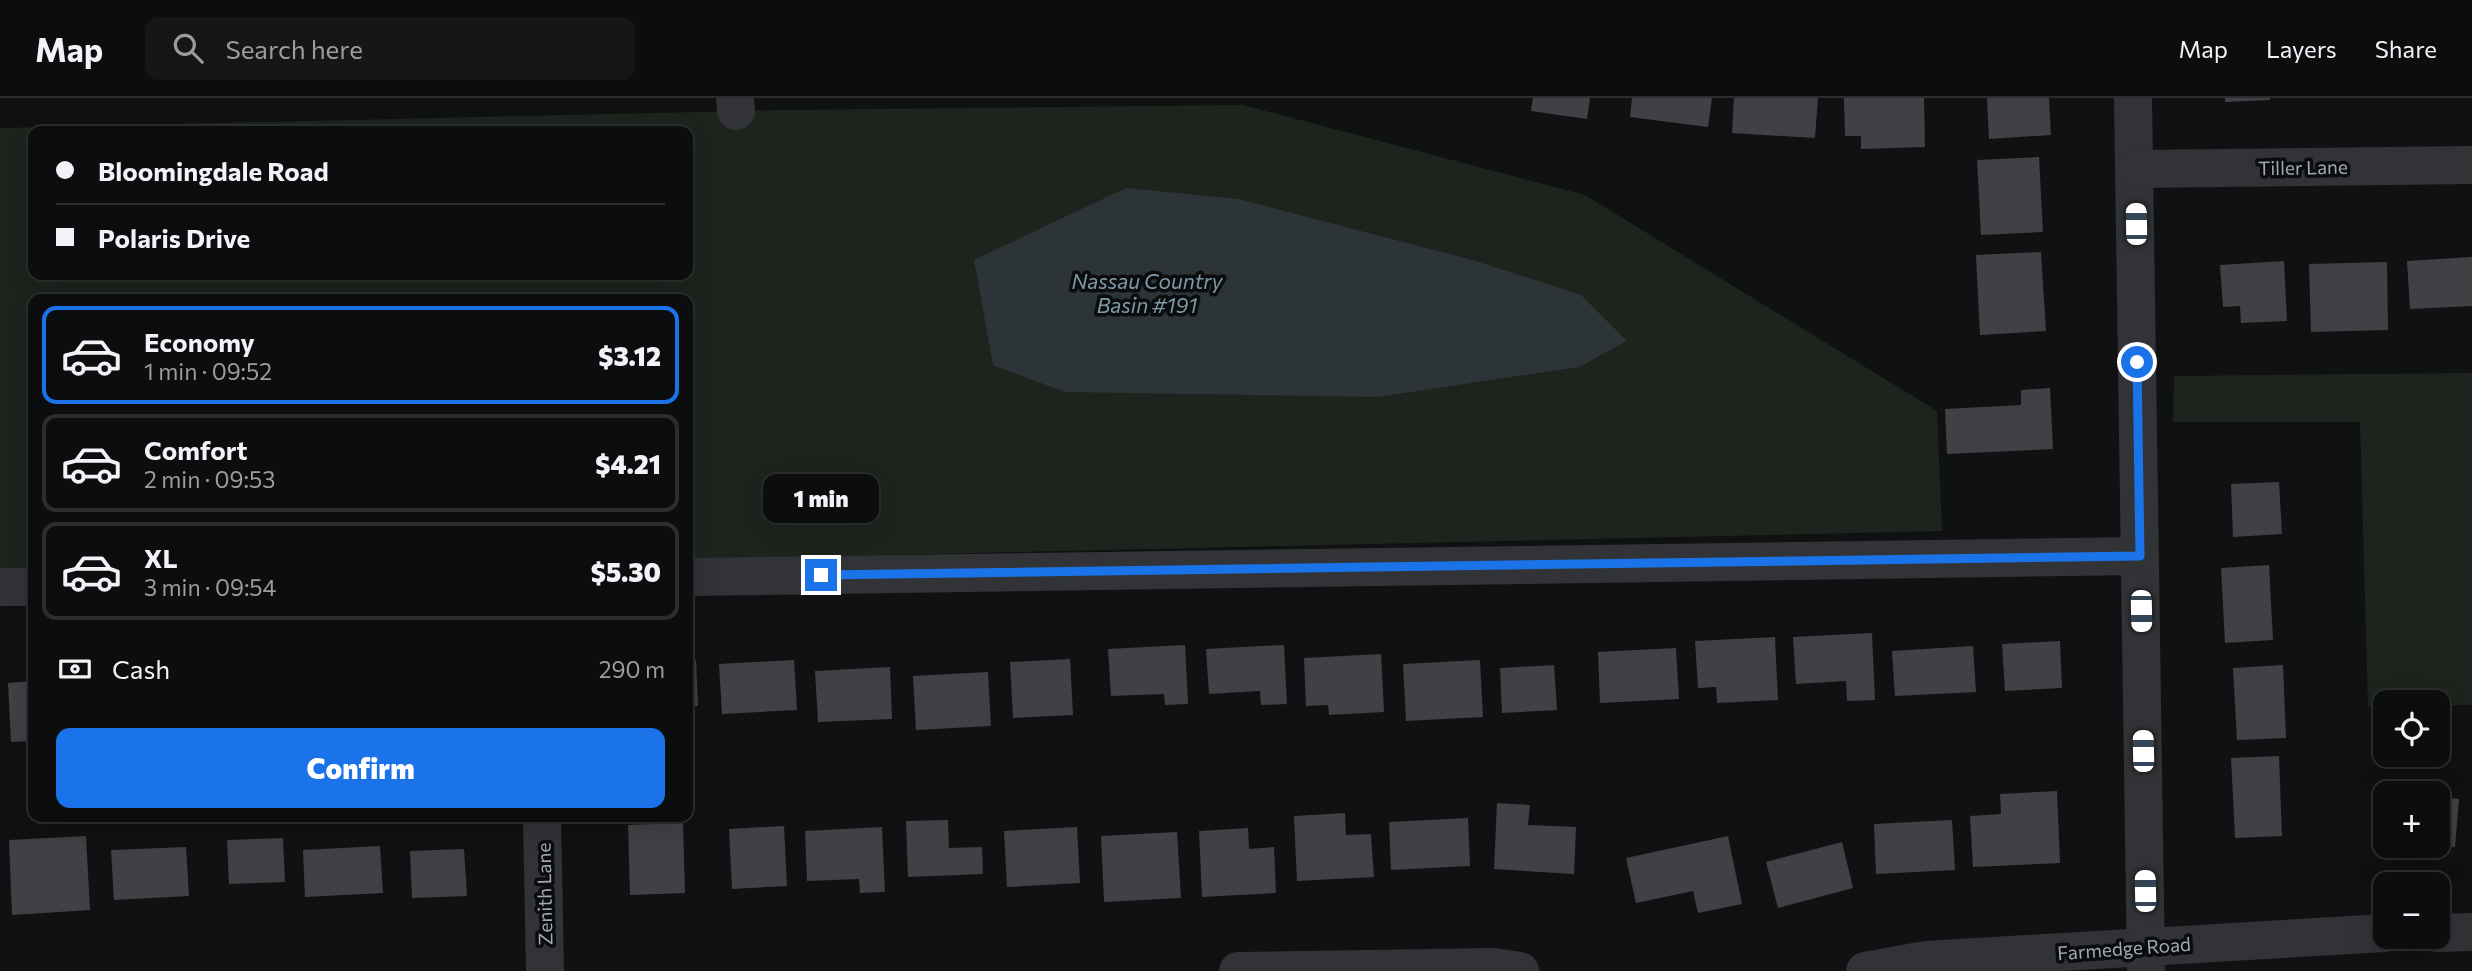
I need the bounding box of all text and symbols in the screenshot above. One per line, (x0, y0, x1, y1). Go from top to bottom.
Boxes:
search box (145, 17, 635, 80)
text: Map (35, 28, 103, 69)
icon: search (169, 29, 207, 67)
text: Search here (225, 33, 363, 64)
text: Map (2179, 34, 2228, 63)
text: Layers (2266, 34, 2337, 63)
text: Share (2375, 34, 2437, 63)
text: Bloomingdale Road (98, 155, 329, 186)
street label: Tiller Lane (2258, 155, 2348, 179)
car (2126, 203, 2147, 245)
text: Polaris Drive (98, 222, 250, 253)
water label: Nassau Country Basin #191 (1071, 268, 1224, 317)
icon: car (60, 324, 123, 387)
text: Economy (144, 326, 255, 357)
text: $3.12 (598, 340, 661, 371)
route start (2121, 346, 2153, 378)
text: 1 min · 09:52 (144, 357, 272, 385)
icon: car (60, 432, 123, 495)
text: Comfort (144, 434, 247, 465)
text: $4.21 (595, 448, 661, 479)
text: 2 min · 09:53 (144, 465, 275, 493)
callout: 1 min (763, 474, 879, 522)
text: 1 min (793, 484, 849, 512)
icon: car (60, 540, 123, 603)
text: XL (144, 542, 178, 573)
text: $5.30 (591, 556, 661, 587)
route end (805, 559, 837, 591)
text: 3 min · 09:54 (144, 573, 276, 601)
car (2131, 590, 2152, 632)
icon: cash (56, 650, 94, 688)
text: Cash (112, 653, 170, 684)
text: 290 m (599, 655, 665, 683)
map controls (2373, 690, 2450, 949)
button: locate (2373, 690, 2450, 767)
button: Confirm (56, 728, 665, 808)
car (2133, 730, 2154, 772)
button: + (2373, 781, 2450, 858)
street label: Zenith Lane (532, 843, 556, 945)
car (2135, 870, 2156, 912)
button: − (2373, 872, 2450, 949)
street label: Farmedge Road (2056, 932, 2192, 964)

